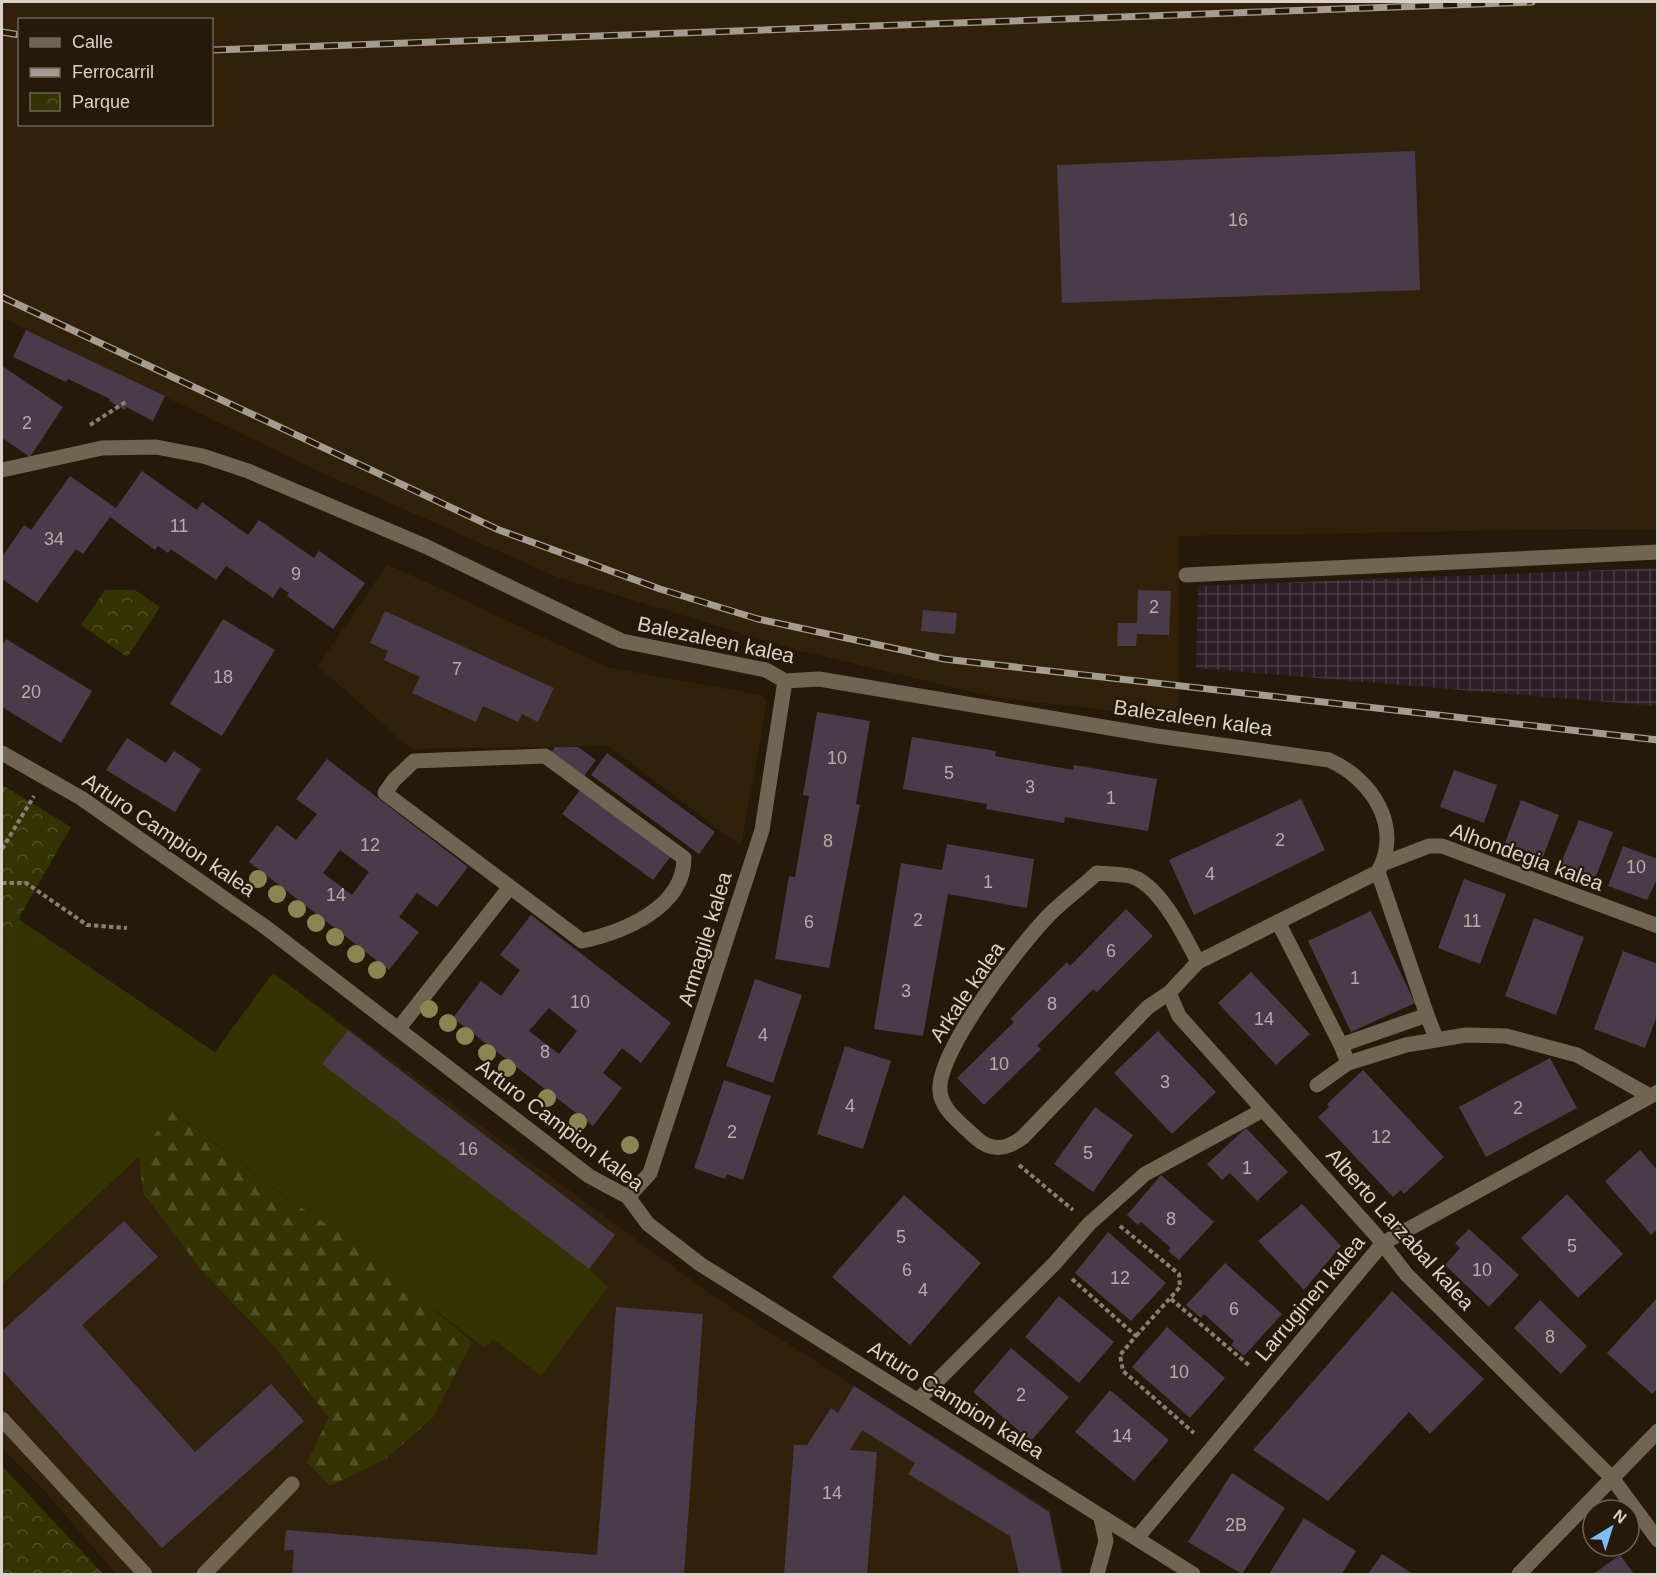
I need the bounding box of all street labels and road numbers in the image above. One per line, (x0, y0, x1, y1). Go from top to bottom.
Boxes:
street label: Balezaleen kalea (635, 612, 797, 667)
street label: Balezaleen kalea (1112, 695, 1274, 740)
street label: Arturo Campion kalea (79, 768, 260, 901)
street label: Alhondegia kalea (1448, 818, 1607, 895)
street label: Armagile kalea (673, 869, 736, 1009)
street label: Arkale kalea (925, 937, 1009, 1046)
street label: Arturo Campion kalea (472, 1054, 649, 1195)
street label: Alberto Larzabal kalea (1322, 1143, 1479, 1314)
street label: Larruginen kalea (1251, 1230, 1369, 1365)
street label: Arturo Campion kalea (864, 1336, 1049, 1463)

